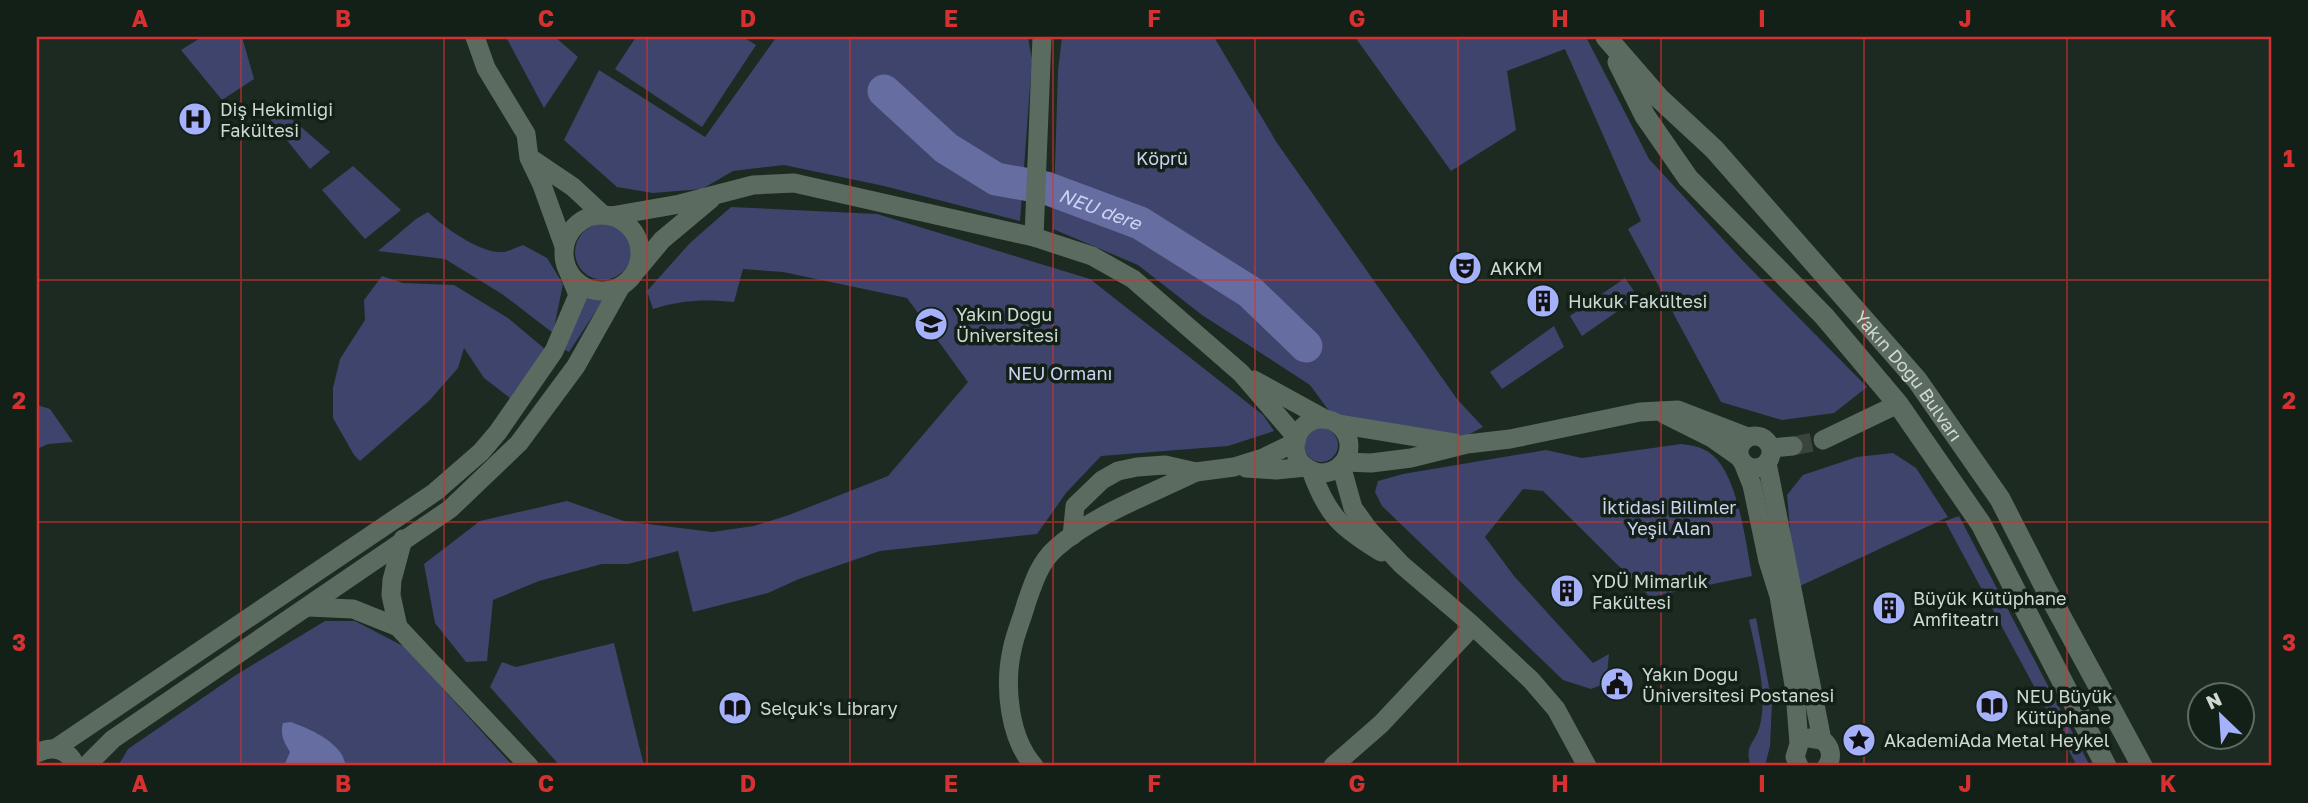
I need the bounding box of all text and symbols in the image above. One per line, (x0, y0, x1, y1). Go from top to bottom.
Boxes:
text: A (132, 4, 149, 32)
text: B (335, 4, 351, 32)
text: C (538, 4, 554, 32)
text: D (740, 4, 756, 32)
text: E (944, 4, 958, 32)
text: F (1147, 4, 1161, 32)
text: G (1349, 4, 1365, 32)
text: H (1551, 4, 1569, 32)
text: I (1758, 4, 1766, 32)
text: J (1958, 4, 1972, 32)
text: K (2160, 4, 2177, 32)
place label: Diş Hekimliği Fakültesi (220, 98, 333, 141)
hospital icon: Diş Hekimliği Fakültesi (176, 100, 214, 138)
text: 1 (13, 144, 25, 172)
text: 1 (2283, 144, 2295, 172)
park label: Köprü (1136, 147, 1188, 169)
water label: NEU dere (1056, 183, 1146, 235)
theatre icon: AKKM (1446, 249, 1484, 287)
place label: AKKM (1490, 257, 1542, 279)
building icon: Hukuk Fakültesi (1524, 282, 1562, 320)
place label: Hukuk Fakültesi (1568, 290, 1707, 312)
place label: Yakın Doğu Üniversitesi (956, 303, 1059, 346)
school or university icon: Yakın Doğu Üniversitesi (912, 305, 950, 343)
street label: Yakın Doğu Bulvarı (1850, 306, 1967, 445)
park label: NEU Ormanı (1008, 362, 1112, 384)
text: 2 (12, 386, 26, 414)
text: 2 (2282, 386, 2296, 414)
park label: İktidasi Bilimler Yeşil Alan (1602, 496, 1736, 539)
place label: YDÜ Mimarlık Fakültesi (1592, 570, 1708, 613)
building icon: YDÜ Mimarlık Fakültesi (1548, 572, 1586, 610)
place label: Büyük Kütüphane Amfiteatrı (1913, 587, 2066, 630)
building icon: Büyük Kütüphane Amfiteatrı (1870, 589, 1908, 627)
text: 3 (12, 628, 26, 656)
text: 3 (2282, 628, 2296, 656)
place label: Yakın Doğu Üniversitesi Postanesi (1642, 663, 1834, 706)
public building icon: Yakın Doğu Üniversitesi Postanesi (1598, 665, 1636, 703)
north arrow (2186, 680, 2256, 750)
place label: NEU Büyük Kütüphane (2016, 685, 2112, 728)
library icon: NEU Büyük Kütüphane (1973, 687, 2011, 725)
text: N (2202, 687, 2225, 714)
library icon: Selçuk's Library (716, 689, 754, 727)
place label: Selçuk's Library (760, 697, 898, 719)
place icon: AkademiAda Metal Heykel (1840, 721, 1878, 759)
place label: AkademiAda Metal Heykel (1884, 729, 2110, 751)
text: A (132, 769, 149, 797)
text: B (335, 769, 351, 797)
text: C (538, 769, 554, 797)
text: D (740, 769, 756, 797)
text: E (944, 769, 958, 797)
text: F (1147, 769, 1161, 797)
text: G (1349, 769, 1365, 797)
text: H (1551, 769, 1569, 797)
text: I (1758, 769, 1766, 797)
text: J (1958, 769, 1972, 797)
text: K (2160, 769, 2177, 797)

